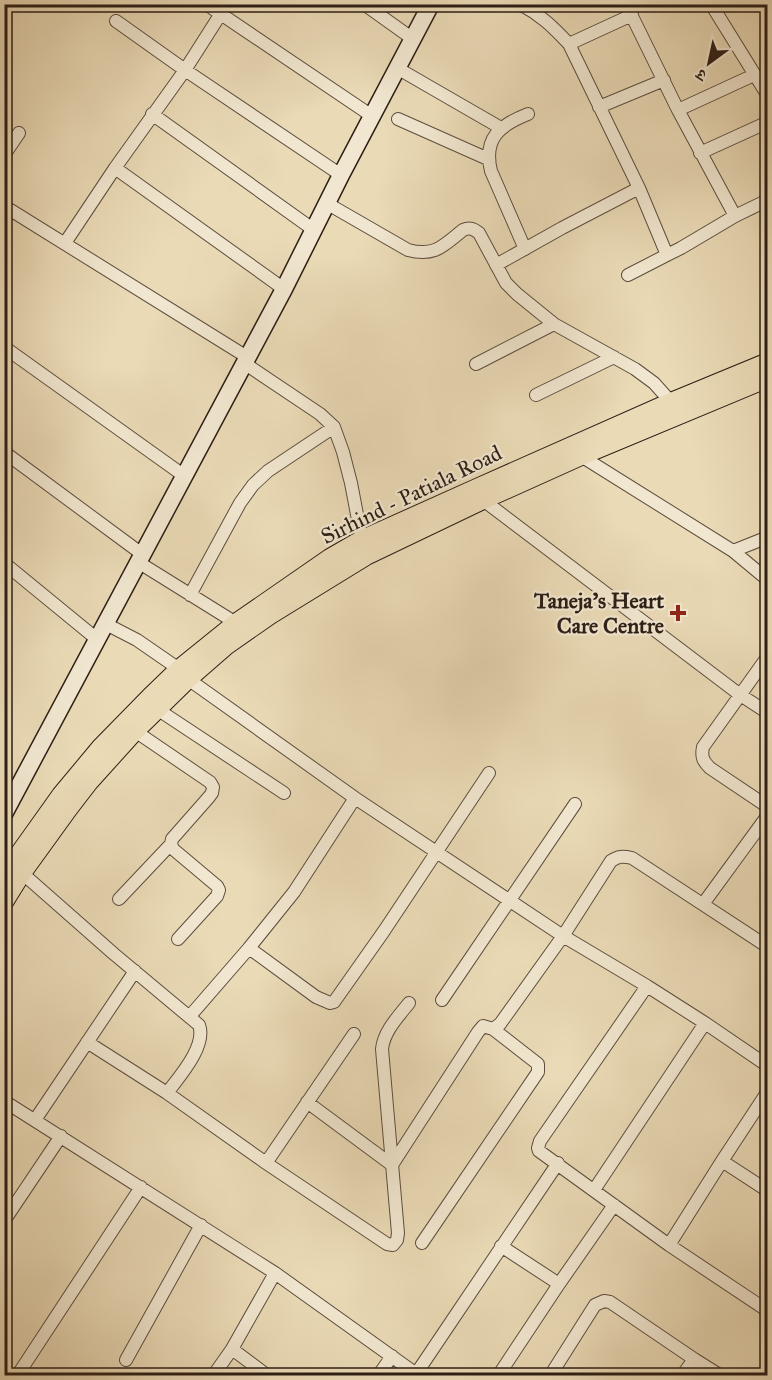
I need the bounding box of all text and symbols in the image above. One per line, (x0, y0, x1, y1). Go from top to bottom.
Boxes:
north arrow (679, 33, 739, 93)
text: उ (691, 64, 711, 86)
street label: Sirhind - Patiala Road (316, 439, 506, 550)
place label: Taneja's Heart Care Centre (533, 587, 664, 639)
marker: Taneja's Heart Care Centre (669, 604, 687, 622)

